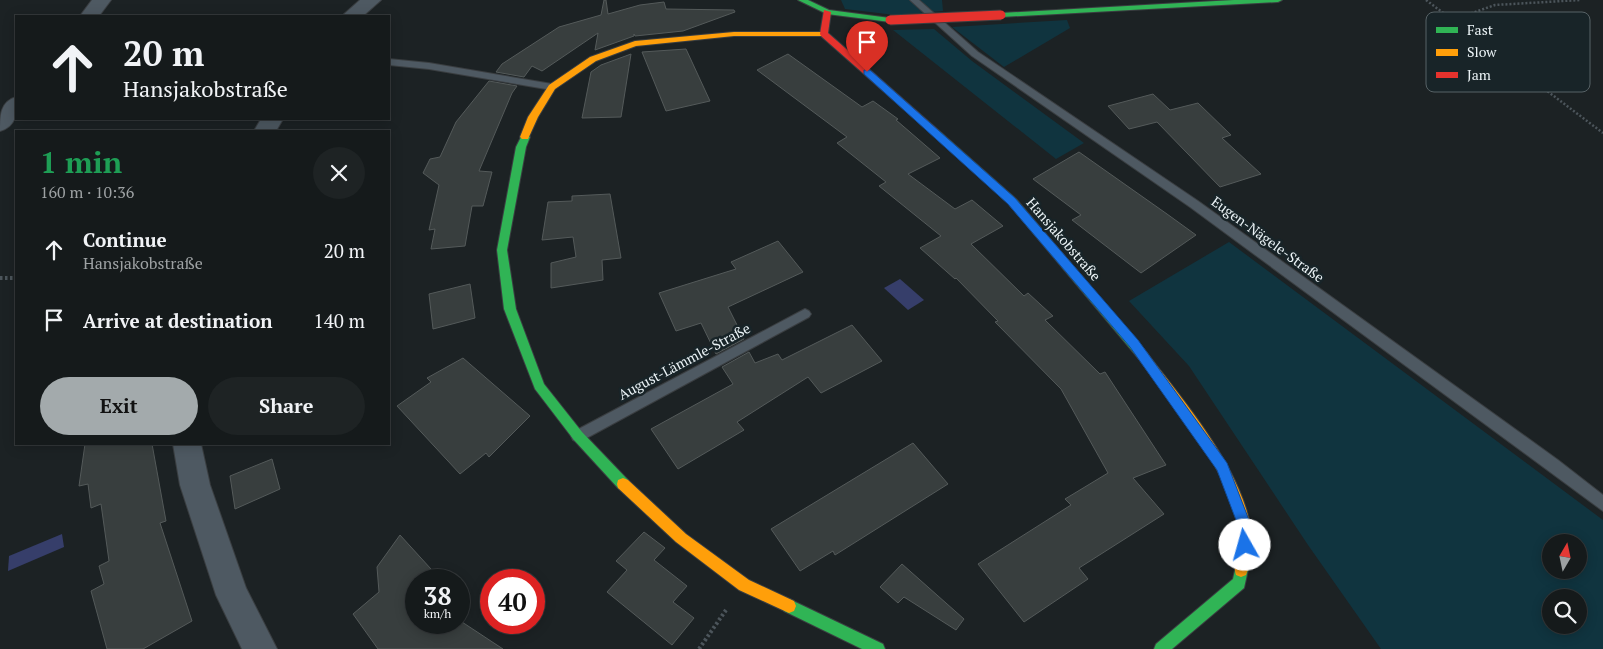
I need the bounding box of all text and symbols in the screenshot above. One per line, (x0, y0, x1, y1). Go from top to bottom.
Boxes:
legend (1426, 12, 1590, 92)
text: Fast (1467, 20, 1494, 39)
pin (846, 21, 888, 72)
icon: arrive (853, 28, 881, 56)
text: 20 m (123, 30, 204, 76)
icon: ahead (40, 35, 105, 100)
text: Slow (1467, 42, 1497, 61)
text: Jam (1467, 65, 1491, 84)
text: Hansjakobstraße (123, 74, 288, 103)
text: 1 min (40, 142, 122, 182)
button: close (313, 147, 365, 199)
text: 160 m · 10:36 (40, 181, 134, 203)
street label: Eugen-Nägele-Straße (1208, 192, 1328, 286)
street label: Hansjakobstraße (1022, 193, 1106, 285)
text: Continue (83, 227, 167, 252)
icon: ahead (40, 236, 68, 264)
text: 20 m (324, 238, 365, 263)
text: Hansjakobstraße (83, 252, 203, 274)
icon: arrive (40, 306, 68, 334)
text: Arrive at destination (83, 308, 272, 333)
text: 140 m (314, 308, 365, 333)
street label: August-Lämmle-Straße (615, 318, 753, 404)
button: Exit (40, 377, 198, 435)
button: Share (208, 377, 365, 435)
position arrow (1218, 518, 1270, 570)
north arrow (1542, 534, 1588, 579)
map controls (1542, 534, 1587, 634)
speed limit sign: 40 (480, 569, 545, 634)
text: 38 (423, 579, 452, 612)
button: search (1542, 589, 1587, 634)
text: km/h (424, 606, 451, 621)

